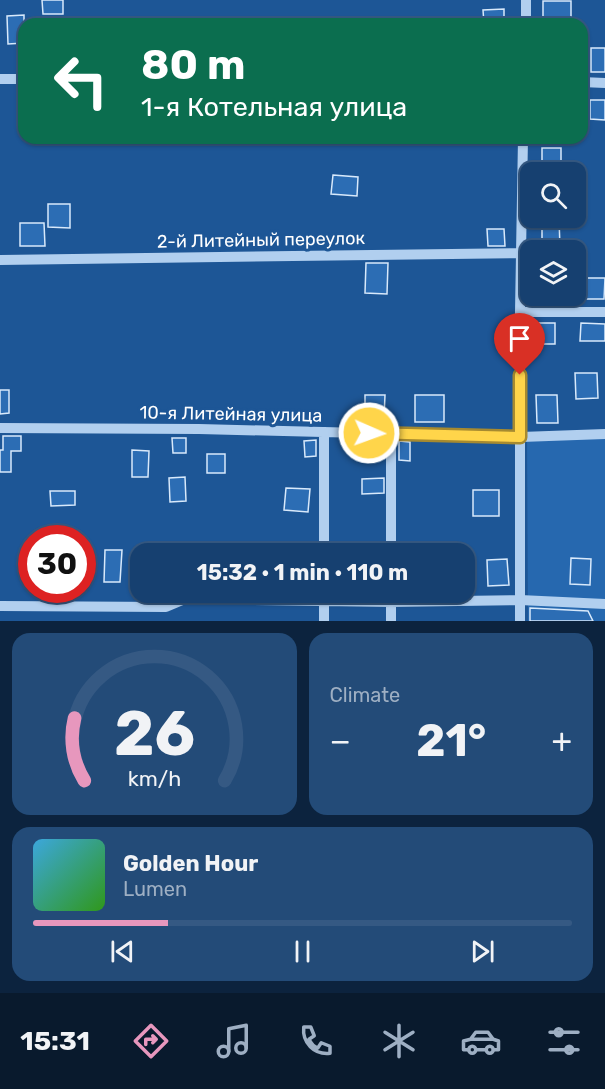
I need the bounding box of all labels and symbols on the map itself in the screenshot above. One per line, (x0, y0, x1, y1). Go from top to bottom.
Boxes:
street label: 2-й Литейный переулок (157, 227, 366, 253)
pin (494, 313, 545, 375)
street label: 10-я Литейная улица (139, 401, 323, 427)
position arrow (337, 401, 401, 465)
speed limit sign: 30 (18, 525, 96, 603)

